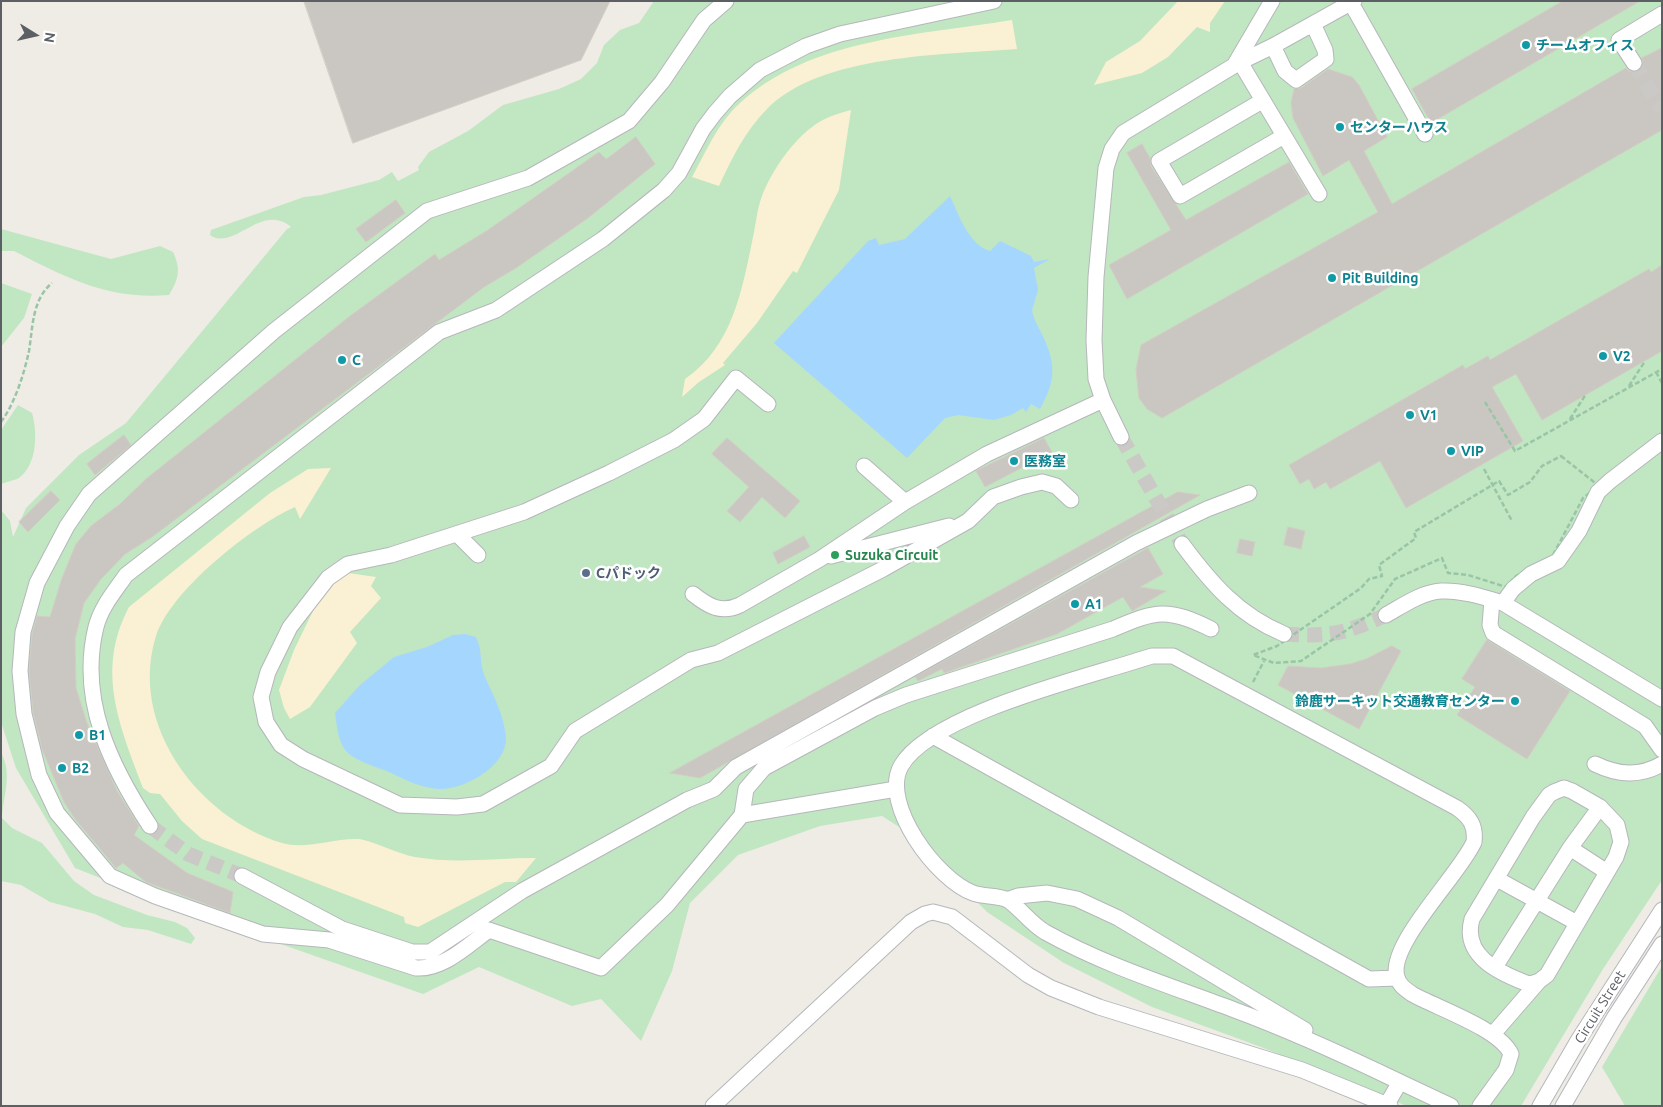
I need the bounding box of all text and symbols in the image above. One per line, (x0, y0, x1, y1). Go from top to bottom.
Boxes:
north arrow (10, 10, 60, 60)
text: N (41, 31, 59, 44)
place label: チームオフィス (1536, 37, 1634, 53)
marker: チームオフィス (1520, 39, 1532, 51)
place label: センターハウス (1350, 119, 1448, 135)
marker: センターハウス (1334, 121, 1346, 133)
place label: Pit Building (1342, 270, 1418, 286)
marker: Pit Building (1326, 272, 1338, 284)
place label: V2 (1613, 348, 1631, 364)
marker: V2 (1597, 350, 1609, 362)
place label: C (352, 352, 361, 368)
marker: C (336, 354, 348, 366)
place label: V1 (1420, 407, 1438, 423)
marker: V1 (1404, 409, 1416, 421)
place label: VIP (1461, 443, 1484, 459)
marker: VIP (1445, 445, 1457, 457)
place label: 医務室 (1024, 453, 1066, 469)
marker: 医務室 (1008, 455, 1020, 467)
place label: Suzuka Circuit (845, 547, 938, 563)
marker: Suzuka Circuit (829, 549, 841, 561)
place label: Cパドック (596, 565, 661, 581)
marker: Cパドック (580, 567, 592, 579)
place label: A1 (1085, 596, 1103, 612)
marker: A1 (1069, 598, 1081, 610)
place label: 鈴鹿サーキット交通教育センター (1295, 693, 1505, 709)
marker: 鈴鹿サーキット交通教育センター (1509, 695, 1521, 707)
place label: B1 (89, 727, 106, 743)
marker: B1 (73, 729, 85, 741)
place label: B2 (72, 760, 89, 776)
marker: B2 (56, 762, 68, 774)
street label: Circuit Street (1571, 967, 1629, 1047)

